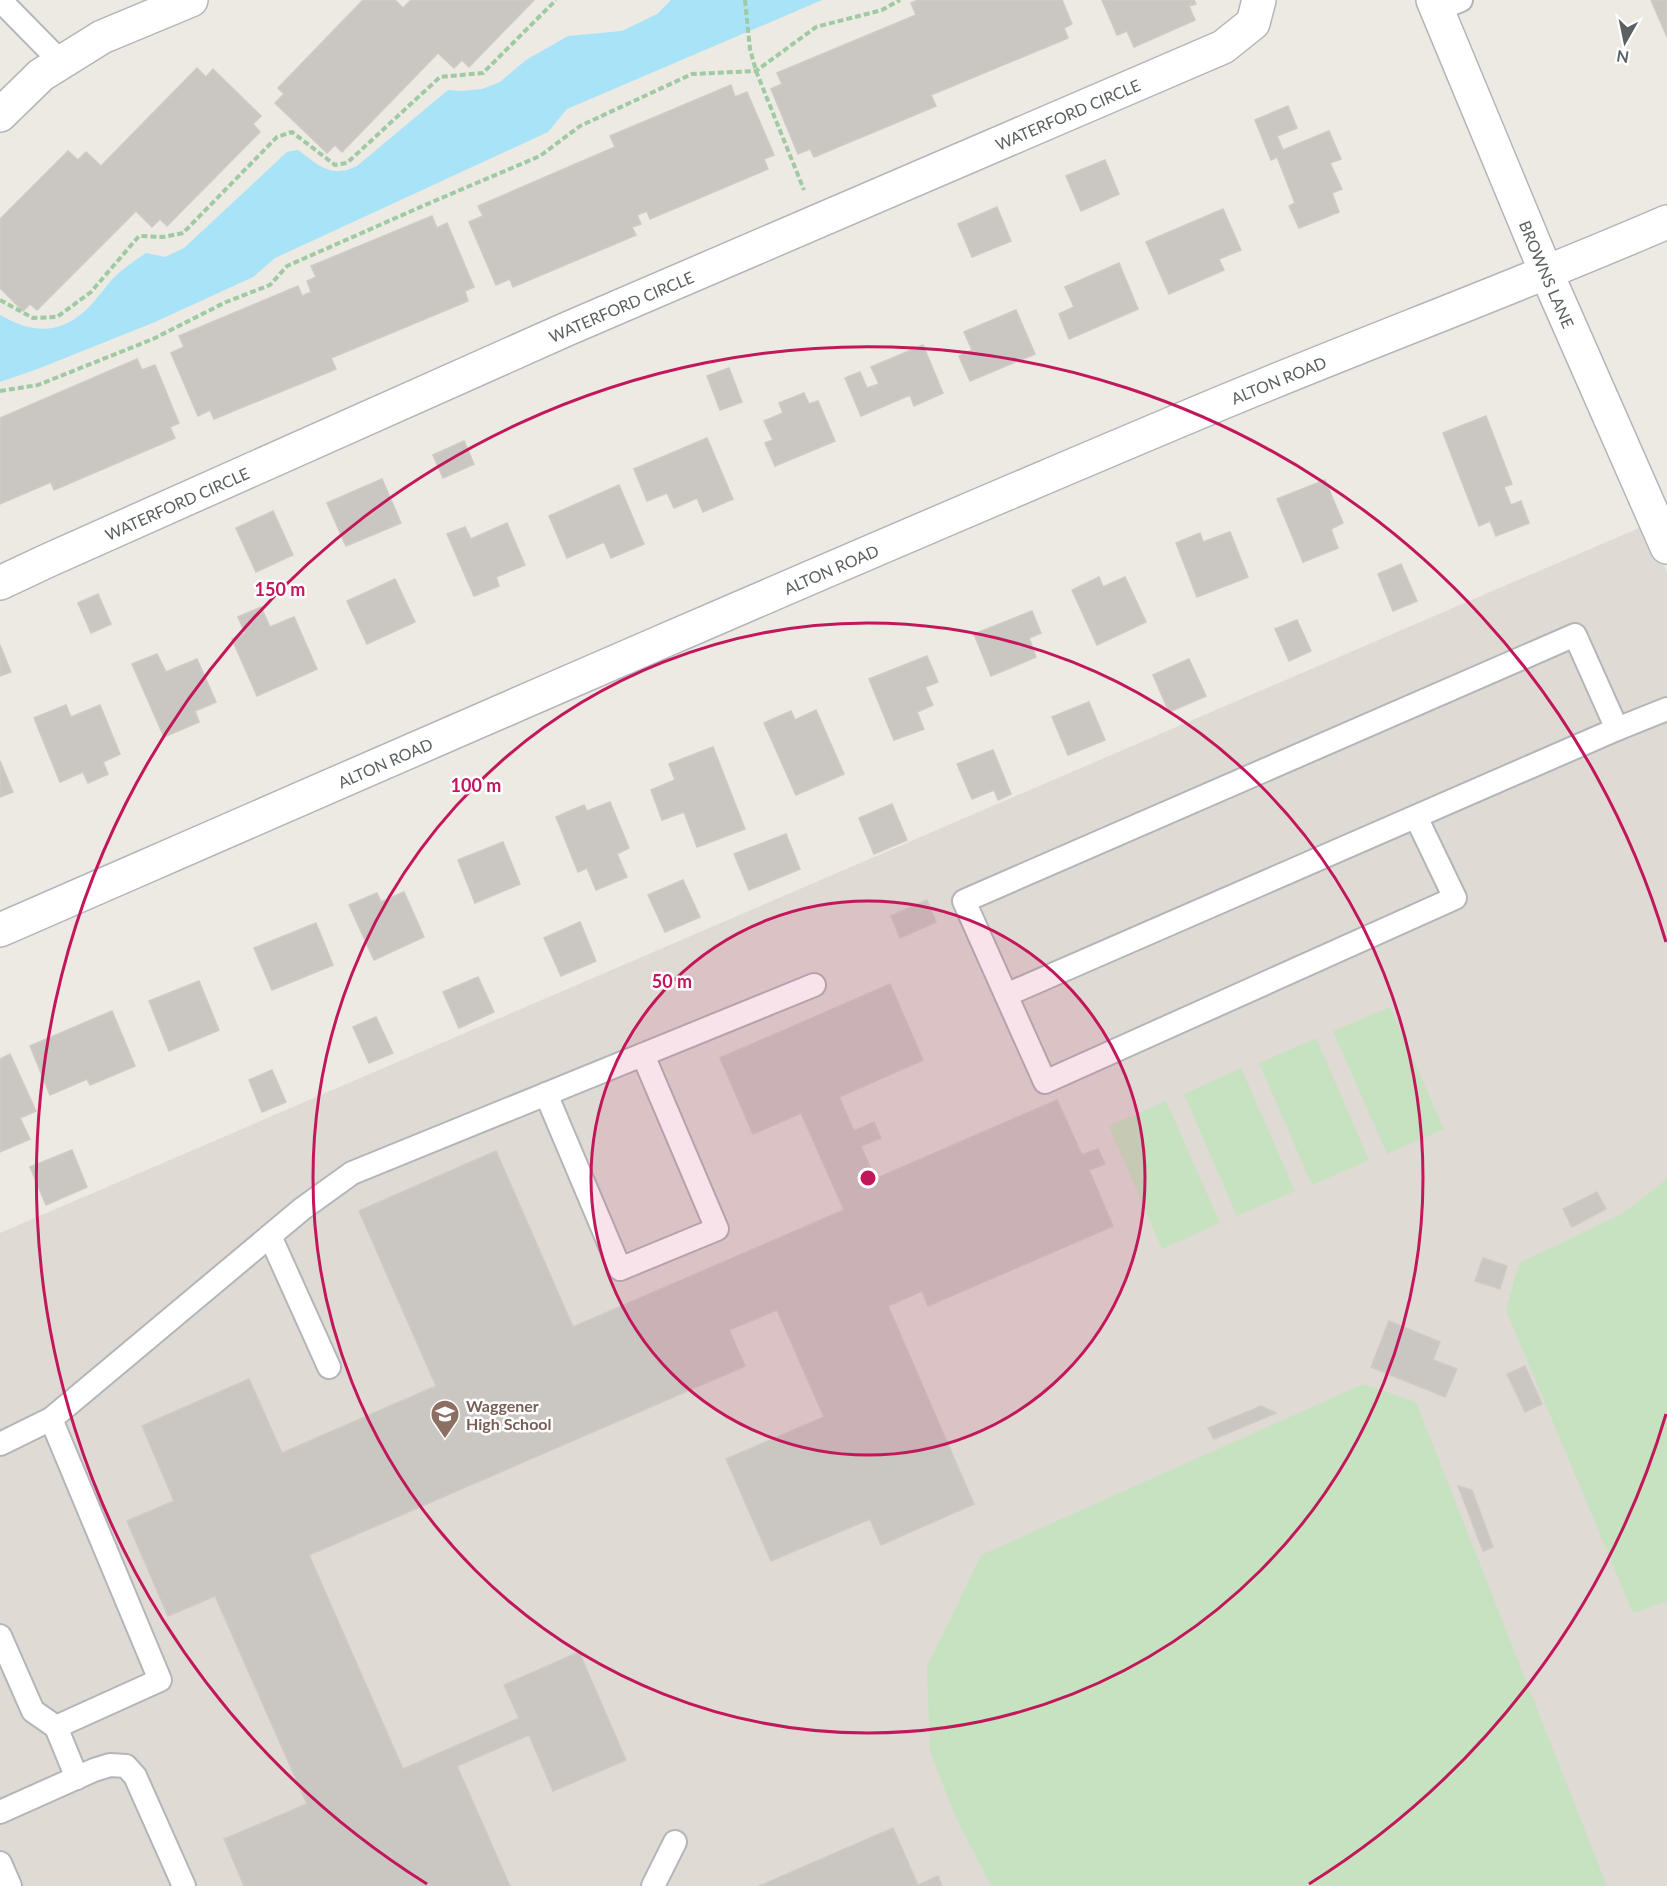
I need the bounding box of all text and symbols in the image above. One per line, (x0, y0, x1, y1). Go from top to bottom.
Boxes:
north arrow (1595, 12, 1655, 72)
text: N (1615, 47, 1630, 68)
street label: WATERFORD CIRCLE (992, 74, 1143, 153)
street label: BROWNS LANE (1516, 218, 1579, 331)
street label: WATERFORD CIRCLE (546, 266, 696, 345)
street label: ALTON ROAD (1228, 352, 1329, 407)
street label: WATERFORD CIRCLE (102, 463, 252, 543)
street label: ALTON ROAD (781, 540, 881, 598)
text: 150 m (255, 578, 305, 600)
street label: ALTON ROAD (335, 733, 435, 791)
text: 100 m (451, 774, 501, 796)
text: 50 m (652, 970, 692, 992)
centre of rings (858, 1168, 878, 1188)
place label: Waggener High School (466, 1396, 552, 1433)
school or university icon: Waggener High School (429, 1398, 461, 1440)

